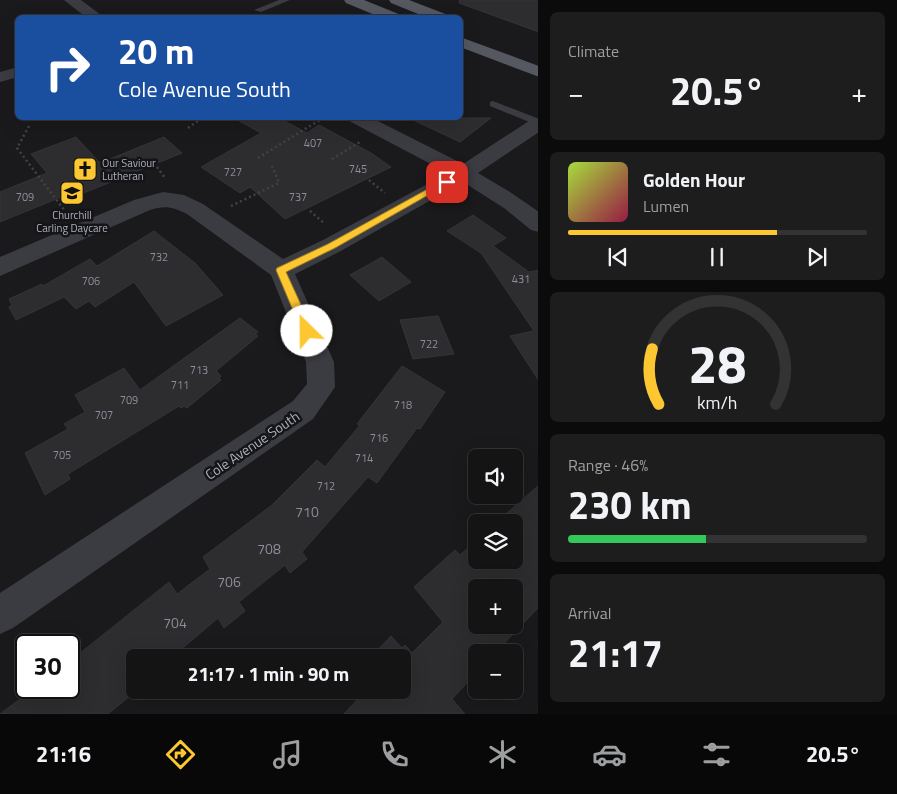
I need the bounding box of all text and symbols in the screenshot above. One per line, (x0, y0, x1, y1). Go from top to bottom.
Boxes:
text: 20 m (118, 24, 194, 78)
icon: right (35, 35, 100, 100)
text: Climate (568, 39, 619, 63)
text: 20.5° (670, 62, 765, 120)
text: − (568, 71, 584, 114)
text: + (851, 71, 867, 114)
text: Cole Avenue South (118, 72, 291, 106)
house number: 407 (304, 135, 322, 151)
place label: Our Saviour Lutheran (102, 155, 156, 184)
church icon: Our Saviour Lutheran (72, 156, 98, 182)
house number: 745 (349, 161, 367, 177)
pin (426, 161, 468, 203)
house number: 727 (224, 164, 242, 180)
text: Golden Hour (643, 165, 745, 194)
icon: arrive (433, 168, 461, 196)
school or university icon: Churchill Carling Daycare (59, 180, 85, 206)
house number: 709 (16, 189, 34, 205)
house number: 737 (289, 189, 307, 205)
text: Lumen (643, 194, 689, 218)
place label: Churchill Carling Daycare (36, 207, 108, 236)
icon: previous (604, 243, 632, 271)
icon: pause (703, 243, 731, 271)
icon: next (803, 243, 831, 271)
house number: 732 (150, 249, 168, 265)
house number: 431 (512, 271, 530, 287)
house number: 706 (82, 273, 100, 289)
position arrow (280, 304, 332, 356)
text: 28 (688, 324, 747, 403)
house number: 722 (420, 336, 438, 352)
house number: 713 (190, 362, 208, 378)
house number: 711 (171, 377, 189, 393)
text: km/h (697, 389, 738, 416)
house number: 709 (120, 392, 138, 408)
house number: 718 (394, 397, 412, 413)
street label: Cole Avenue South (201, 406, 303, 484)
house number: 707 (95, 407, 113, 423)
house number: 716 (370, 430, 388, 446)
house number: 705 (53, 447, 71, 463)
map controls (468, 449, 523, 699)
button: sound (468, 449, 523, 504)
house number: 714 (355, 450, 373, 466)
text: Range · 46% (568, 453, 648, 477)
text: 230 km (568, 476, 692, 534)
house number: 712 (317, 478, 335, 494)
house number: 710 (295, 501, 319, 522)
button: layers (468, 514, 523, 569)
house number: 708 (257, 538, 281, 559)
house number: 706 (217, 571, 241, 592)
button: + (468, 579, 523, 634)
text: Arrival (568, 601, 611, 625)
house number: 704 (163, 612, 187, 633)
text: 21:17 (568, 624, 663, 682)
speed limit sign: 30 (15, 634, 80, 699)
button: − (468, 644, 523, 699)
text: 21:17 · 1 min · 90 m (188, 659, 349, 688)
text: 21:16 (36, 737, 91, 771)
icon: directions (163, 737, 198, 772)
icon: music (270, 737, 305, 772)
icon: phone (377, 737, 412, 772)
icon: climate (485, 737, 520, 772)
icon: car (592, 737, 627, 772)
icon: filters (699, 737, 734, 772)
text: 20.5° (806, 737, 861, 771)

